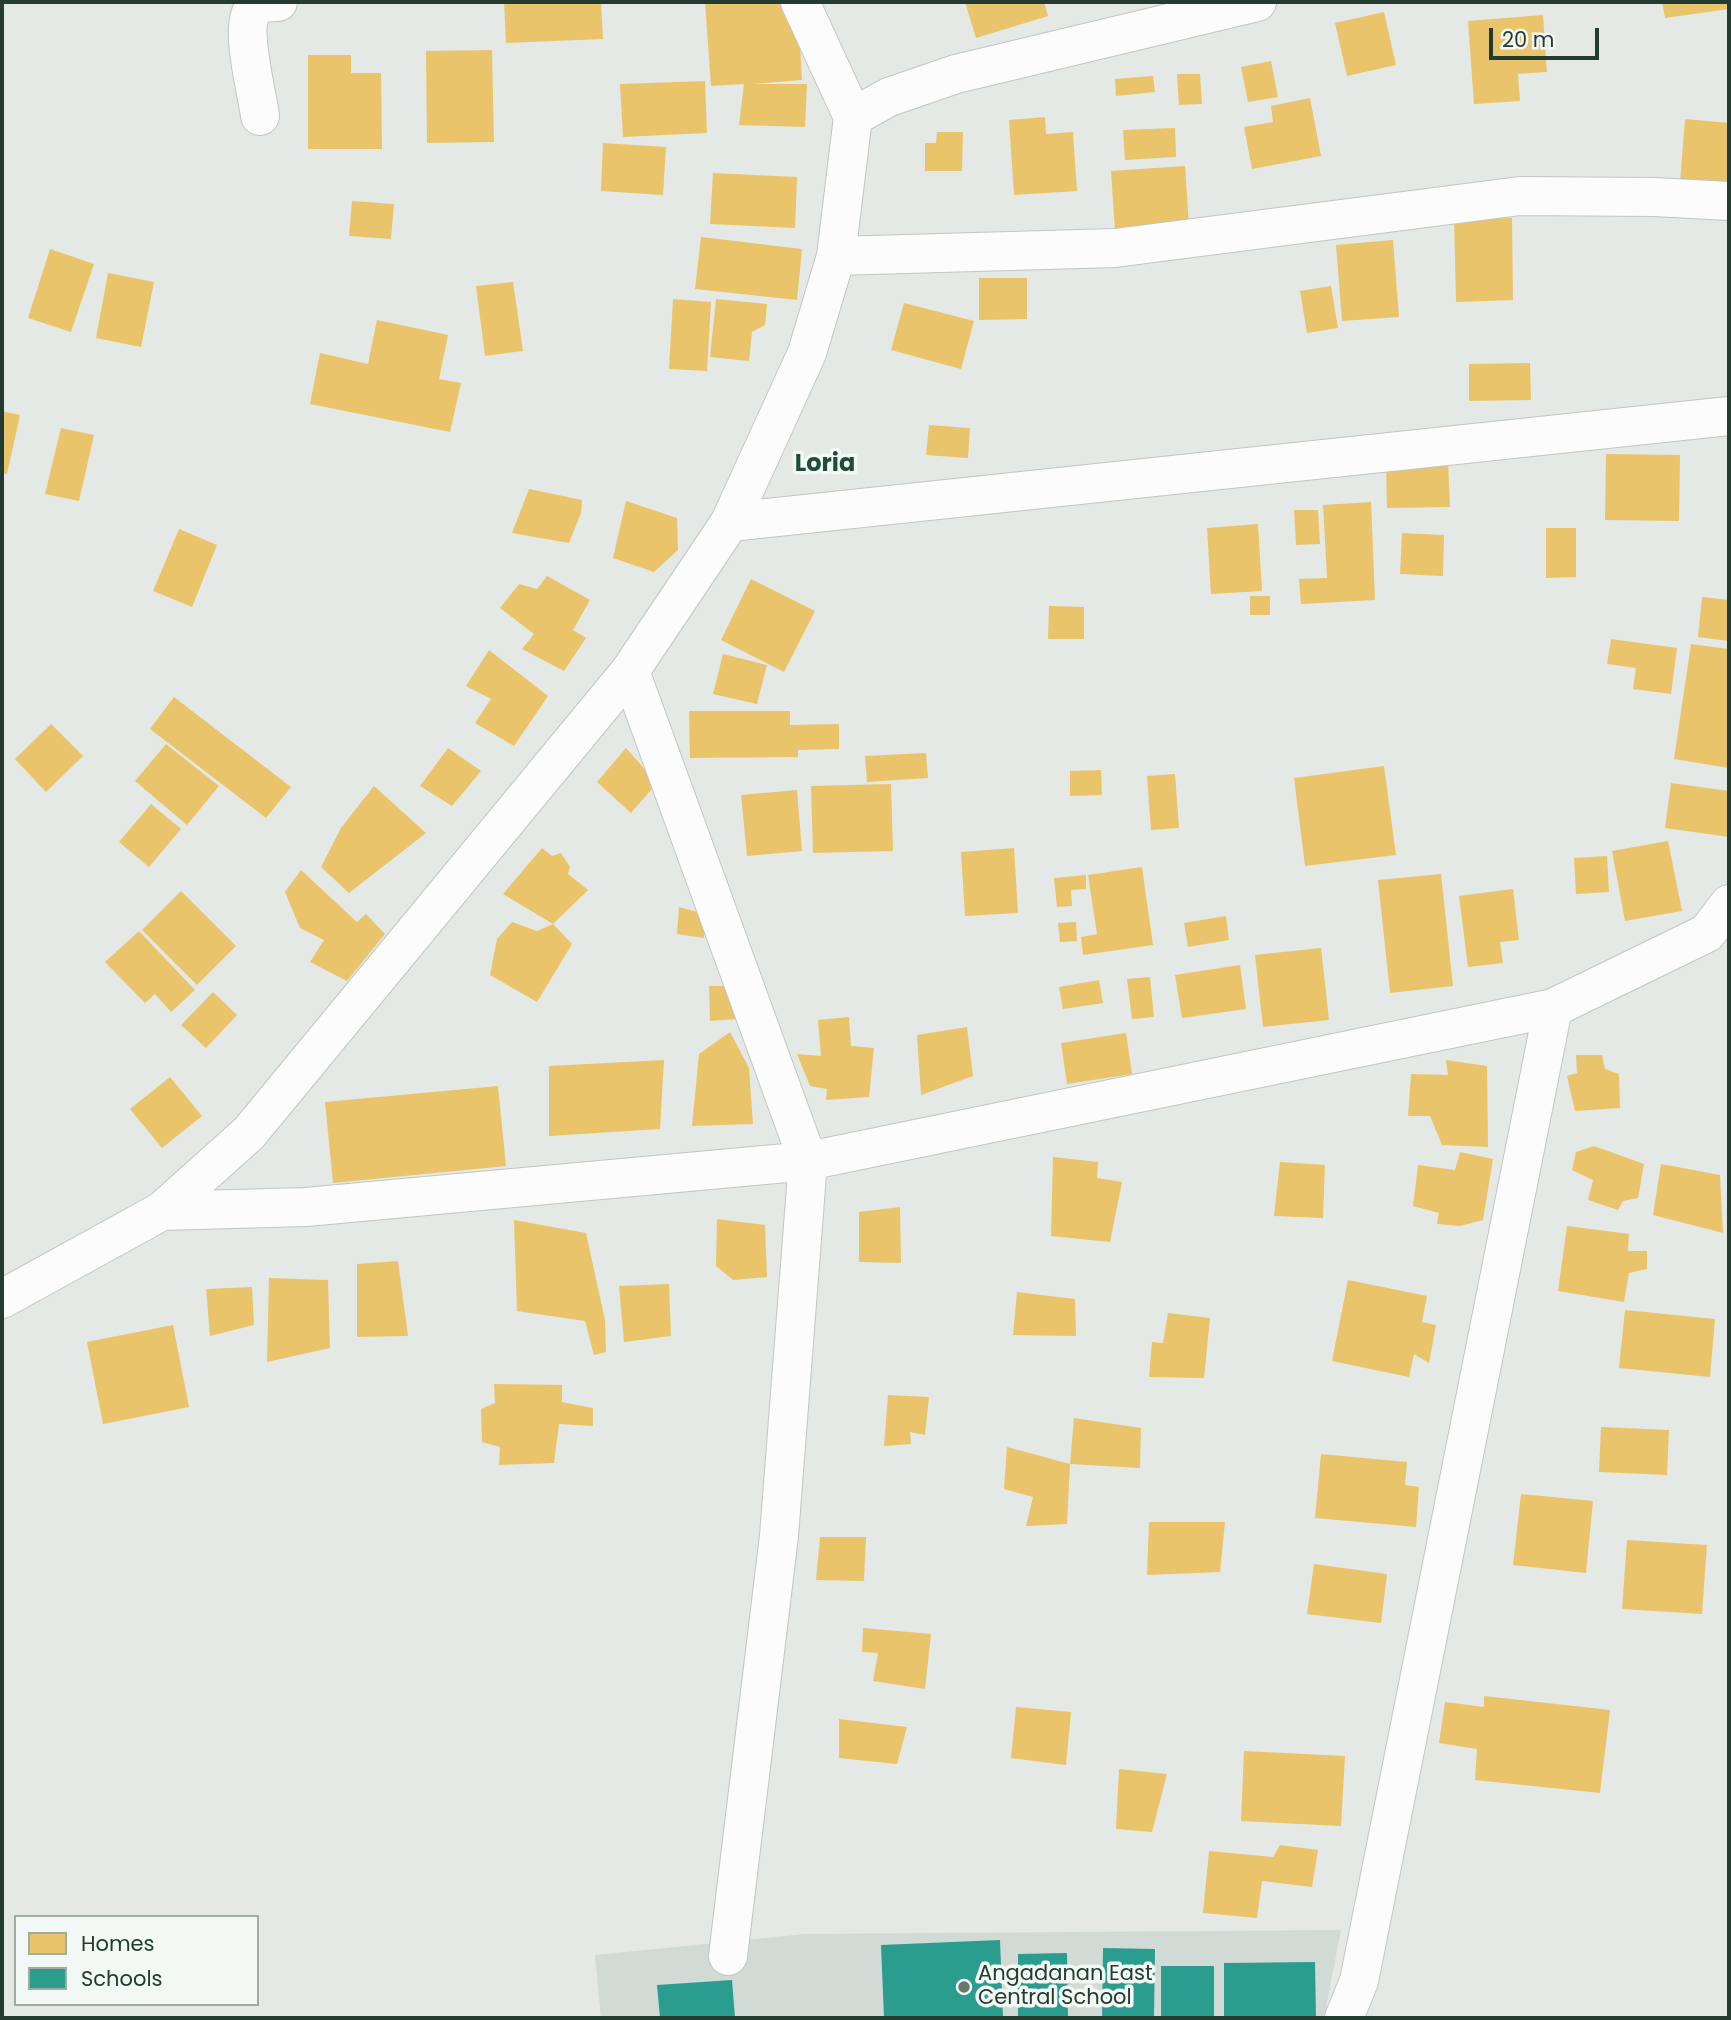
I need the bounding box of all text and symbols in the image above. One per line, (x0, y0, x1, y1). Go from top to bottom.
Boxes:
scale bar (1493, 14, 1603, 58)
text: 20 m (1502, 25, 1555, 54)
district label: Loria (795, 451, 855, 479)
legend (14, 1915, 259, 2006)
text: Homes (81, 1929, 155, 1958)
place label: Angadanan East Central School (978, 1962, 1153, 2012)
text: Schools (81, 1964, 163, 1993)
marker: Angadanan East Central School (956, 1979, 972, 1995)

